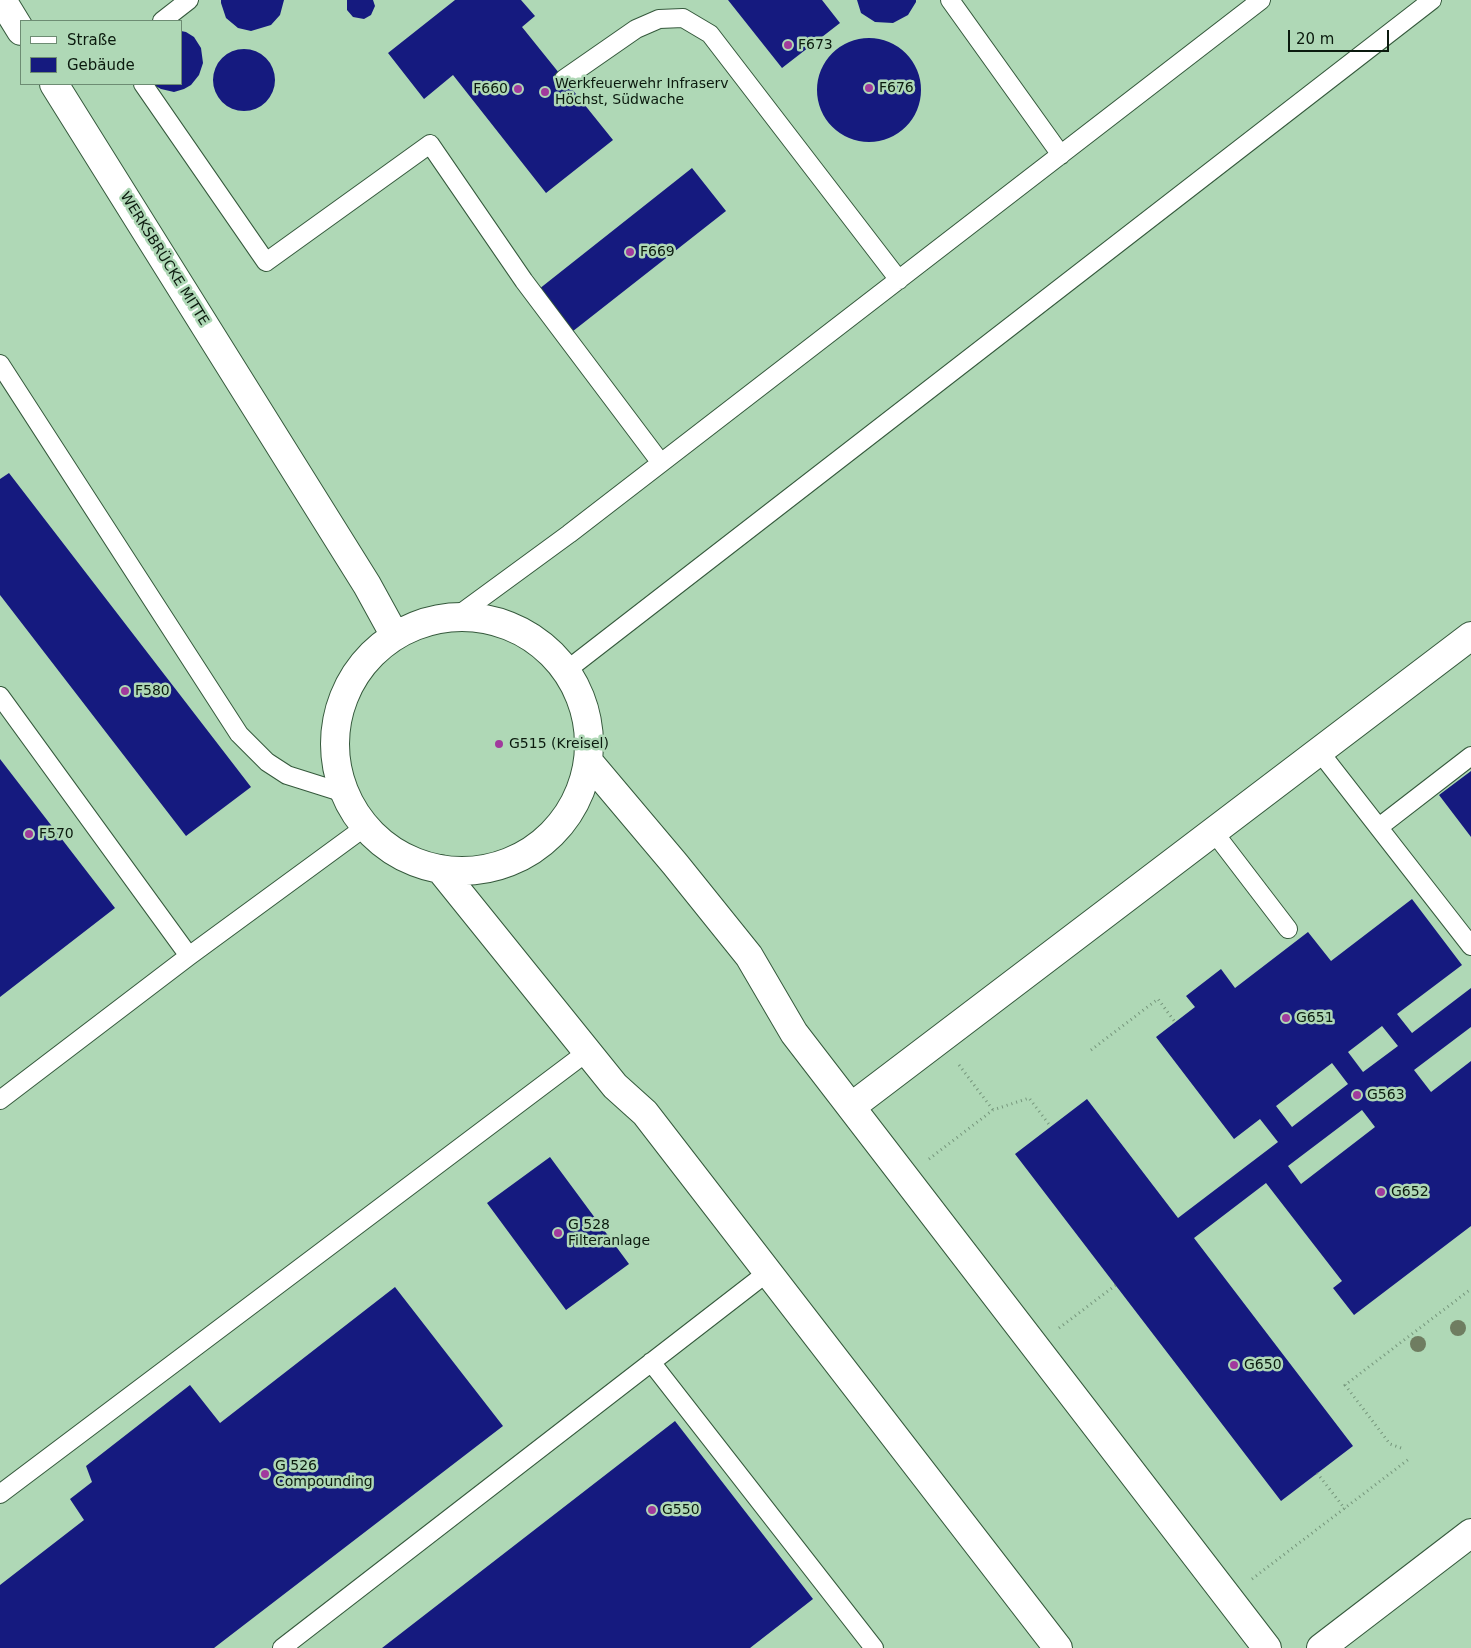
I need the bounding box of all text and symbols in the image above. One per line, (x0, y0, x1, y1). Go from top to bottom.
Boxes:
legend (20, 20, 182, 85)
scale bar (1291, 20, 1392, 52)
text: 20 m (1296, 30, 1334, 48)
text: Straße (67, 31, 116, 49)
place label: F673 (798, 37, 833, 53)
marker: F673 (782, 39, 794, 51)
text: Gebäude (67, 56, 135, 74)
place label: Werkfeuerwehr Infraserv Höchst, Südwache (555, 76, 729, 108)
place label: F676 (879, 80, 914, 96)
place label: F660 (473, 81, 508, 97)
marker: F676 (863, 82, 875, 94)
marker: F660 (512, 83, 524, 95)
marker: Werkfeuerwehr Infraserv Höchst, Südwache (539, 86, 551, 98)
street label: WERKSBRÜCKE MITTE (116, 189, 212, 329)
place label: F669 (640, 244, 675, 260)
marker: F669 (624, 246, 636, 258)
place label: F580 (135, 683, 170, 699)
marker: F580 (119, 685, 131, 697)
place label: G515 (Kreisel) (509, 736, 609, 752)
marker: G515 (Kreisel) (493, 738, 505, 750)
place label: F570 (39, 826, 74, 842)
marker: F570 (23, 828, 35, 840)
place label: G651 (1296, 1010, 1334, 1026)
marker: G651 (1280, 1012, 1292, 1024)
place label: G563 (1367, 1087, 1405, 1103)
marker: G563 (1351, 1089, 1363, 1101)
place label: G652 (1391, 1184, 1429, 1200)
marker: G652 (1375, 1186, 1387, 1198)
place label: G 528 Filteranlage (568, 1217, 650, 1250)
marker: G 528 Filteranlage (552, 1227, 564, 1239)
place label: G650 (1244, 1357, 1282, 1373)
marker: G650 (1228, 1359, 1240, 1371)
place label: G 526 Compounding (275, 1458, 373, 1490)
marker: G 526 Compounding (259, 1468, 271, 1480)
place label: G550 (662, 1502, 700, 1518)
marker: G550 (646, 1504, 658, 1516)

